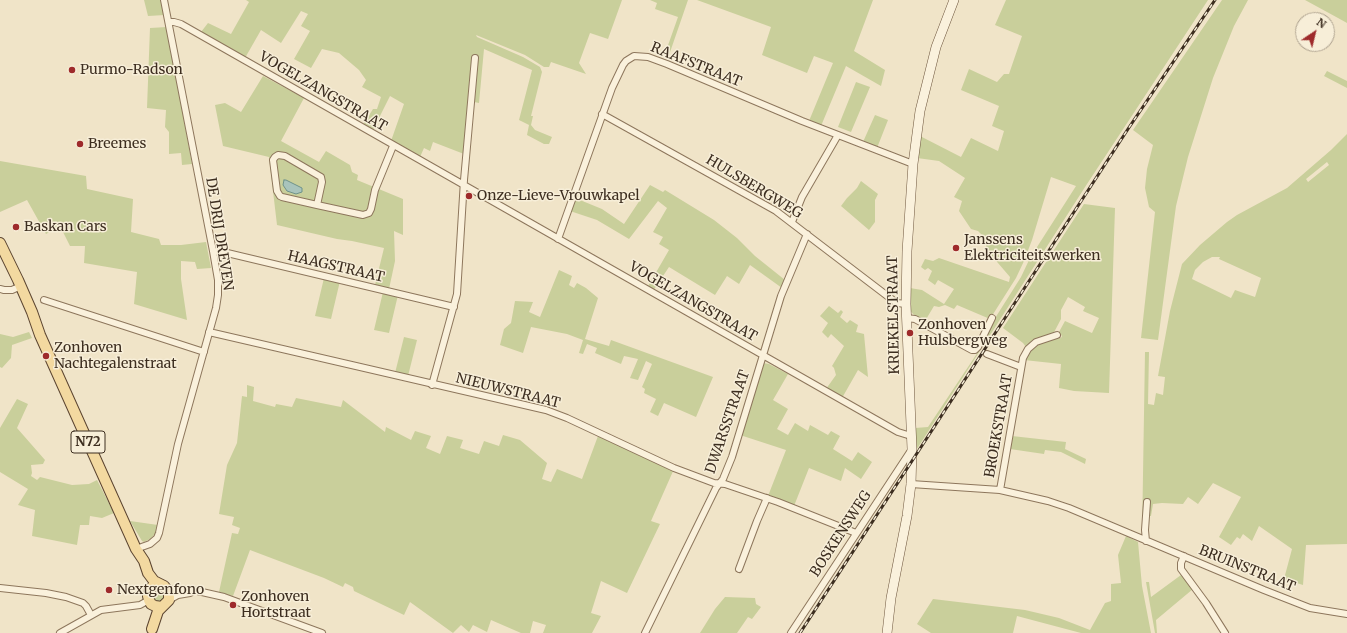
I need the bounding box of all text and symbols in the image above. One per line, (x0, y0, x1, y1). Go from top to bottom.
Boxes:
north arrow (1295, 12, 1335, 52)
text: N (1314, 15, 1329, 31)
street label: RAAFSTRAAT (648, 39, 744, 91)
street label: VOGELZANGSTRAAT (256, 49, 390, 135)
place label: Purmo-Radson (80, 62, 183, 78)
marker: Purmo-Radson (67, 65, 77, 75)
place label: Breemes (88, 136, 146, 152)
marker: Breemes (75, 139, 85, 149)
street label: HULSBERGWEG (703, 152, 805, 222)
street label: DE DRIJ DREVEN (202, 176, 236, 292)
place label: Onze-Lieve-Vrouwkapel (477, 188, 640, 204)
marker: Onze-Lieve-Vrouwkapel (464, 191, 474, 201)
place label: Baskan Cars (24, 219, 107, 235)
marker: Baskan Cars (11, 222, 21, 232)
place label: Janssens Elektriciteitswerken (964, 232, 1101, 264)
marker: Janssens Elektriciteitswerken (951, 243, 961, 253)
street label: HAAGSTRAAT (286, 248, 386, 286)
street label: KRIEKELSTRAAT (885, 255, 903, 375)
street label: VOGELZANGSTRAAT (626, 259, 760, 345)
place label: Zonhoven Hulsbergweg (918, 317, 1007, 350)
marker: Zonhoven Hulsbergweg (905, 328, 915, 338)
place label: Zonhoven Nachtegalenstraat (54, 340, 177, 372)
marker: Zonhoven Nachtegalenstraat (41, 351, 51, 361)
street label: DWARSSTRAAT (702, 368, 754, 476)
street label: NIEUWSTRAAT (454, 370, 562, 412)
street label: BROEKSTRAAT (982, 373, 1016, 479)
road number: N72 (71, 431, 105, 453)
street label: BOSKENSWEG (807, 488, 875, 580)
street label: BRUINSTRAAT (1196, 542, 1298, 596)
place label: Nextgenfono (117, 582, 204, 598)
marker: Nextgenfono (104, 585, 114, 595)
place label: Zonhoven Hortstraat (241, 589, 311, 622)
marker: Zonhoven Hortstraat (228, 600, 238, 610)

